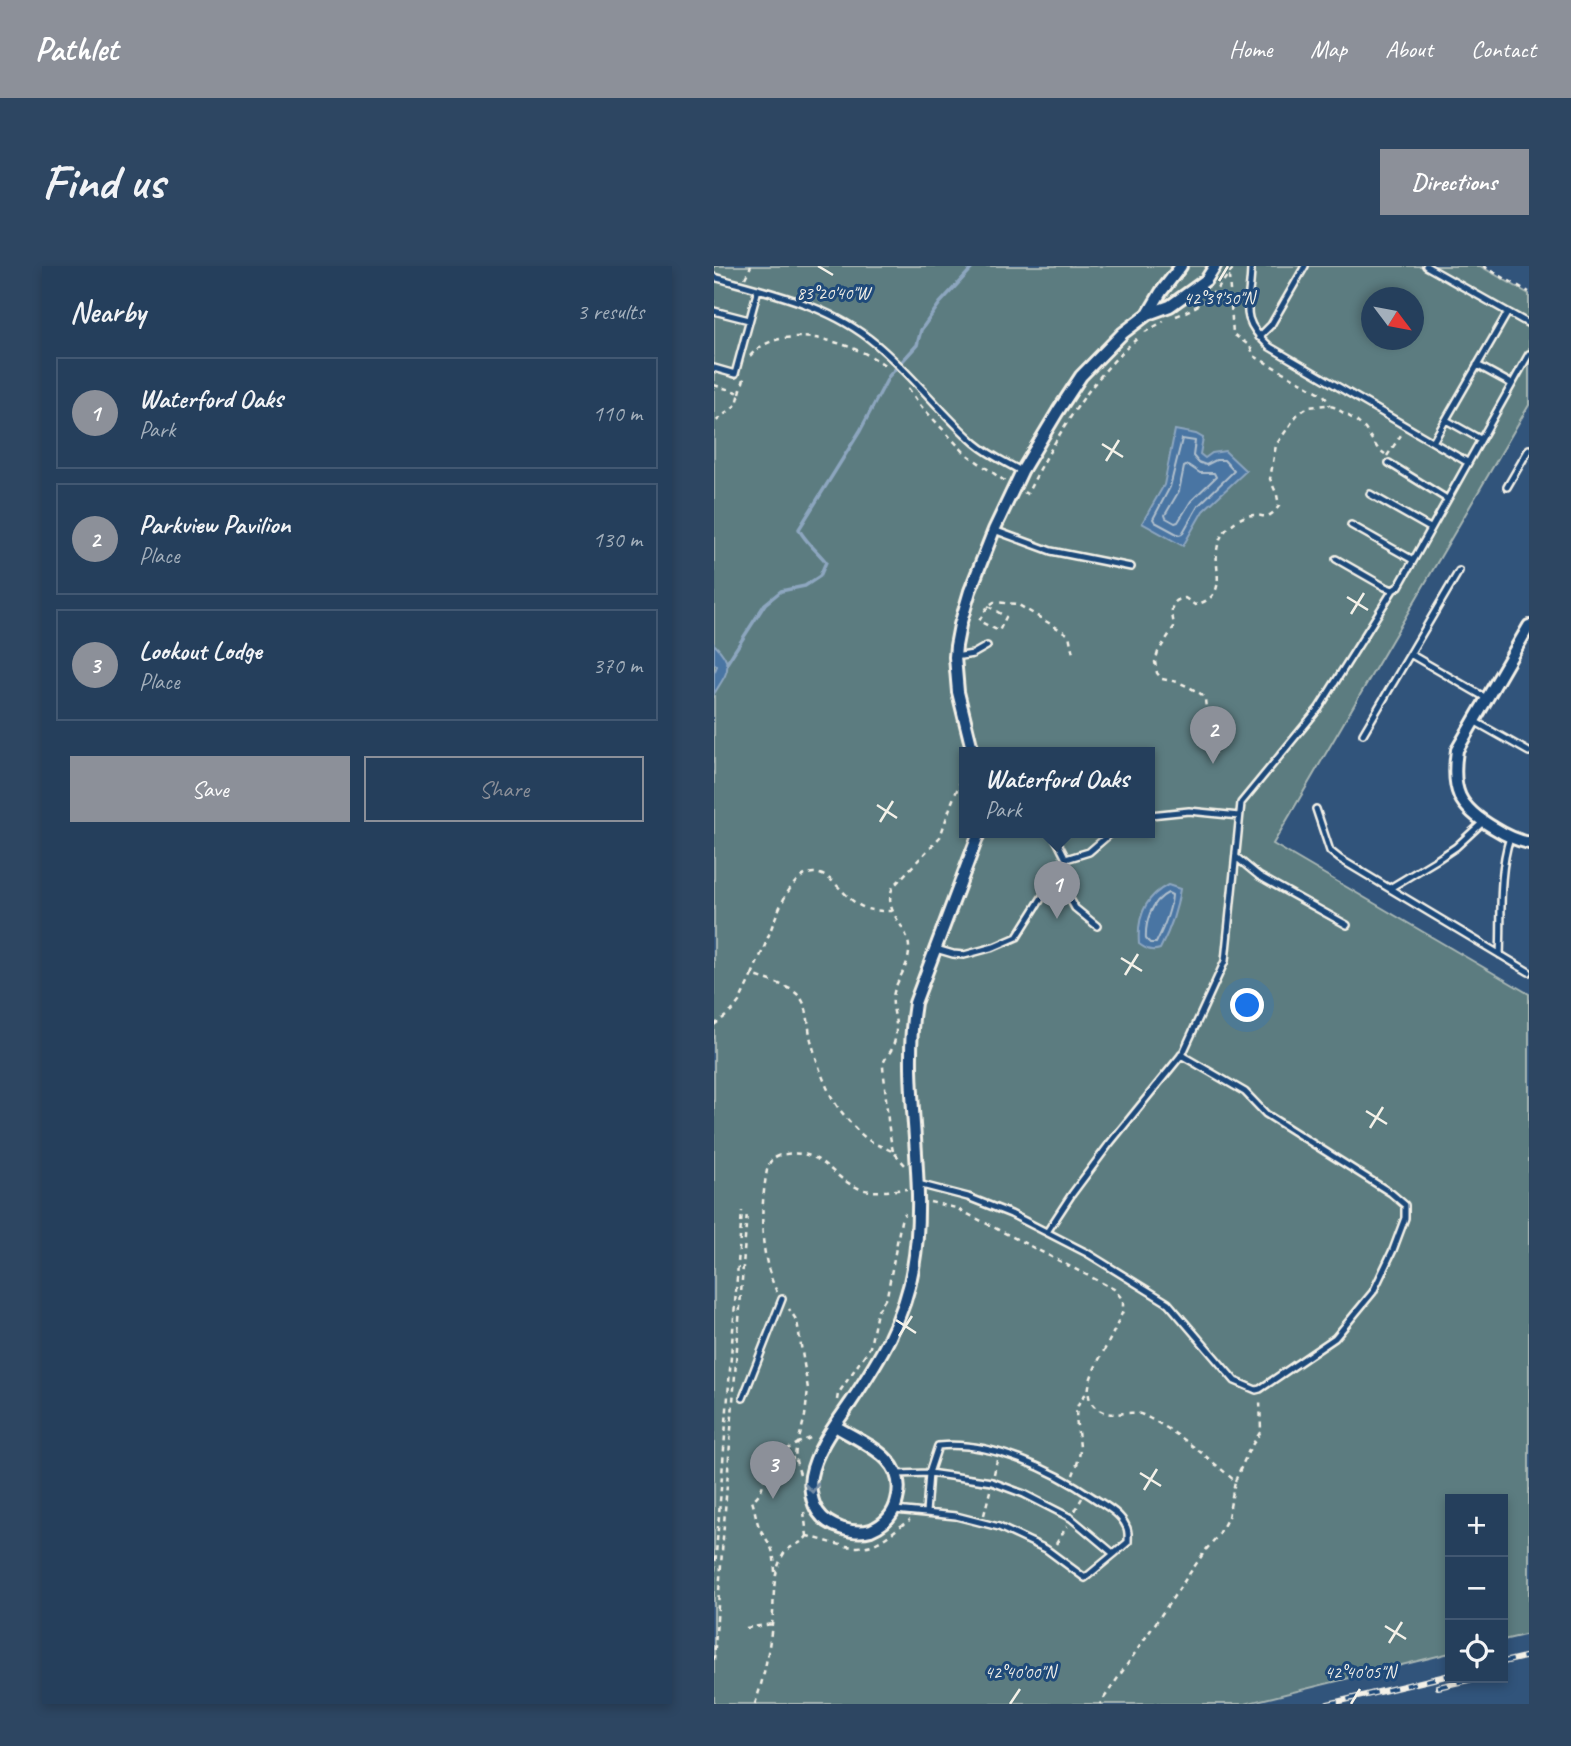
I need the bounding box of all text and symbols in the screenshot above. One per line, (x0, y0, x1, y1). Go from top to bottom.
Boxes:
text: Pathlet (35, 28, 118, 70)
text: Home (1229, 34, 1272, 64)
text: Map (1310, 34, 1347, 64)
text: About (1385, 34, 1433, 64)
text: Contact (1471, 34, 1536, 64)
button: Directions (1380, 149, 1529, 215)
text: Find us (42, 151, 164, 213)
text: 83°20'40"W (796, 282, 873, 304)
text: 42°39'50"N (1184, 287, 1258, 309)
north arrow (1361, 287, 1424, 350)
text: Nearby (70, 293, 146, 331)
text: 3 results (577, 297, 644, 326)
text: Waterford Oaks (139, 382, 283, 415)
text: 1 (90, 399, 100, 428)
text: 110 m (593, 399, 642, 428)
text: Park (139, 415, 175, 444)
text: Parkview Pavilion (139, 508, 290, 541)
text: 2 (90, 525, 100, 554)
text: 130 m (593, 525, 642, 554)
text: Place (139, 541, 179, 570)
text: Lookout Lodge (139, 634, 262, 667)
text: 3 (90, 651, 100, 680)
text: 370 m (593, 651, 642, 680)
text: Place (139, 667, 179, 696)
pin: 2 (1190, 706, 1236, 764)
popup (959, 747, 1155, 838)
button: Save (70, 756, 350, 822)
button: Share (364, 756, 644, 822)
text: Waterford Oaks (985, 762, 1129, 795)
text: Park (985, 795, 1022, 824)
pin: 1 (1034, 861, 1080, 919)
your location (1230, 988, 1264, 1022)
pin: 3 (750, 1441, 796, 1499)
one-way arrow (804, 1483, 819, 1494)
map controls (1445, 1494, 1508, 1683)
button: + (1445, 1494, 1508, 1557)
button: − (1445, 1557, 1508, 1620)
button: locate (1445, 1620, 1508, 1683)
text: 42°40'00"N (985, 1661, 1059, 1683)
text: 42°40'05"N (1325, 1661, 1399, 1683)

